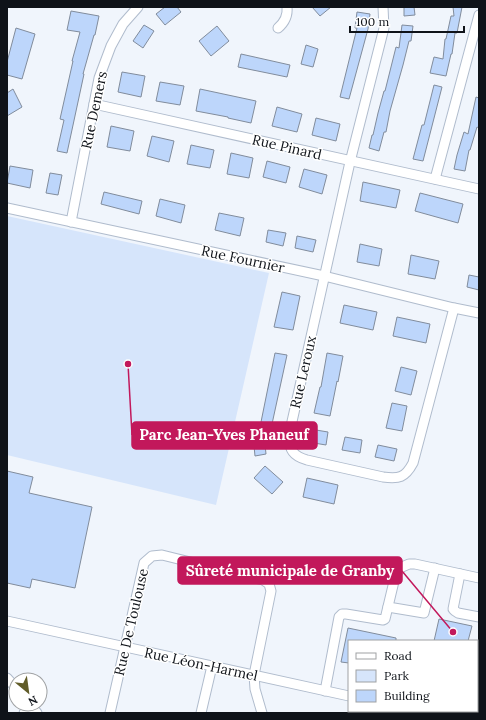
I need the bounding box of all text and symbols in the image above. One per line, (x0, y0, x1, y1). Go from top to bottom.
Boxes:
scale bar (350, 8, 464, 34)
text: 100 m (356, 14, 389, 29)
street label: Rue Demers (77, 69, 111, 151)
street label: Rue Pinard (250, 130, 324, 164)
street label: Rue Fournier (200, 241, 286, 277)
street label: Rue Leroux (286, 333, 320, 410)
callout: Parc Jean-Yves Phaneuf (132, 422, 317, 449)
text: Parc Jean-Yves Phaneuf (139, 425, 310, 444)
callout: Sûreté municipale de Granby (178, 557, 402, 584)
text: Sûreté municipale de Granby (186, 561, 395, 580)
street label: Rue De Toulouse (110, 566, 152, 677)
legend (348, 640, 478, 712)
street label: Rue Léon-Harmel (143, 643, 259, 685)
text: Road (384, 648, 412, 663)
text: Park (384, 668, 410, 683)
north arrow (8, 672, 48, 712)
text: Building (384, 688, 430, 703)
text: N (25, 693, 40, 709)

